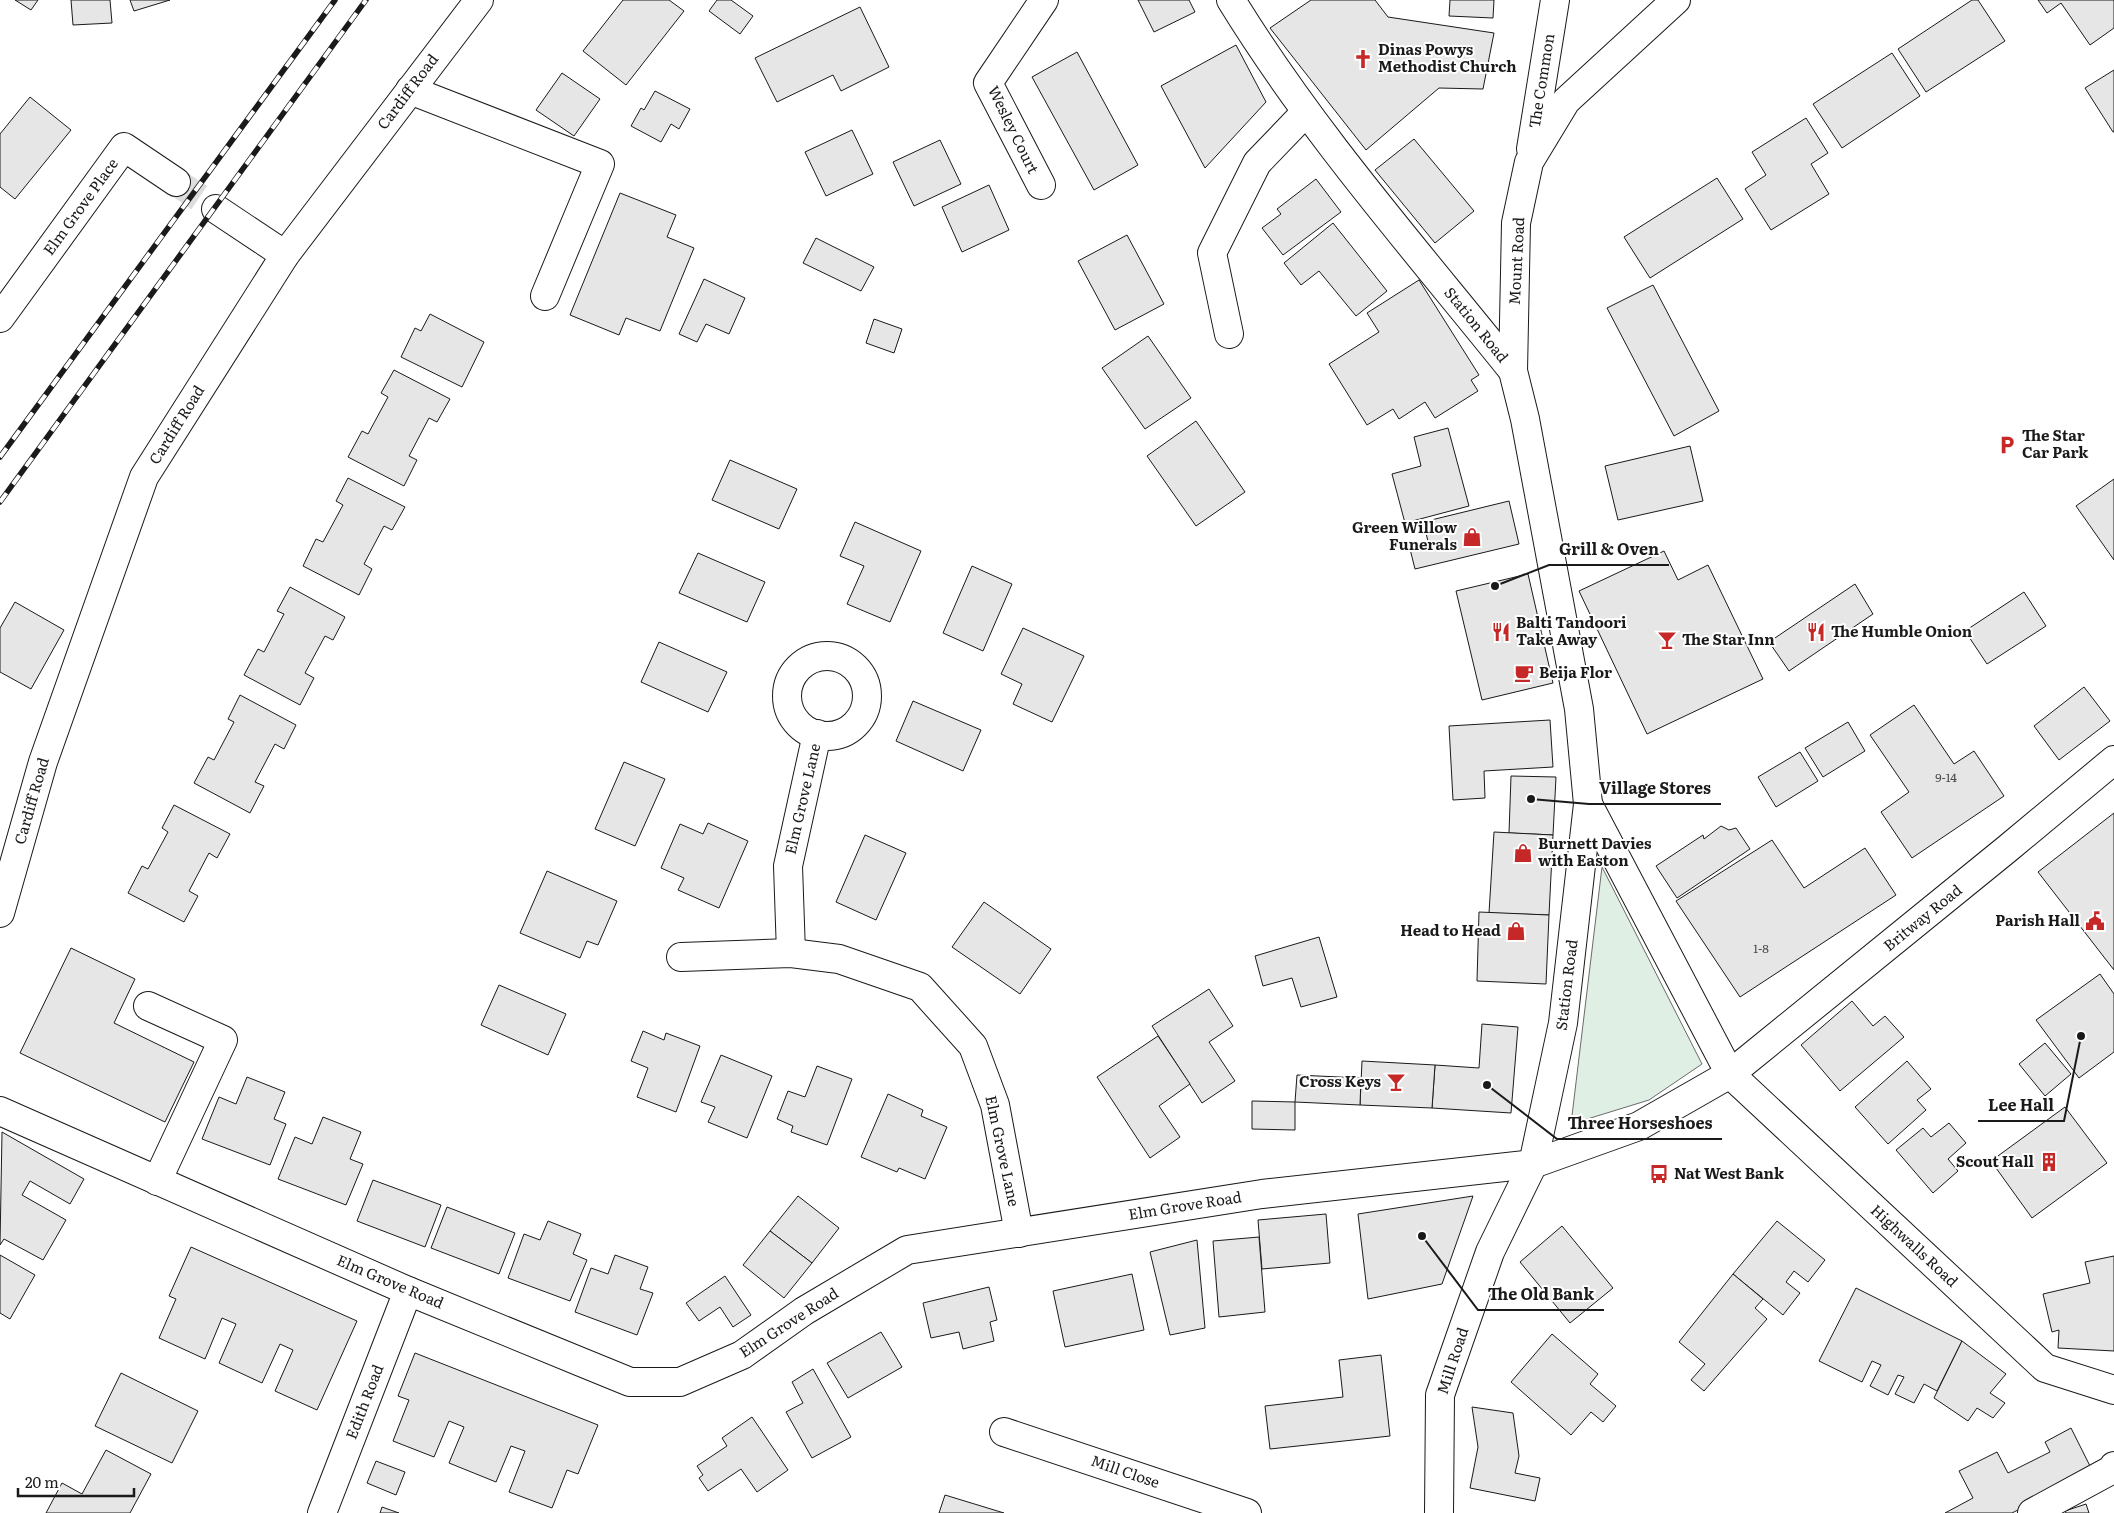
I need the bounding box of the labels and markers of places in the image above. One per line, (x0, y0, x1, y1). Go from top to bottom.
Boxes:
place label: Dinas Powys Methodist Church (1378, 37, 1517, 77)
church icon: Dinas Powys Methodist Church (1352, 48, 1374, 70)
place label: The Star Car Park (2022, 423, 2089, 463)
parking icon: The Star Car Park (1996, 434, 2018, 456)
place label: Green Willow Funerals (1352, 515, 1458, 555)
shop icon: Green Willow Funerals (1461, 526, 1483, 548)
callout: Grill & Oven (1549, 534, 1669, 565)
place label: Balti Tandoori Take Away (1516, 610, 1627, 650)
place label: The Humble Onion (1831, 619, 1973, 642)
restaurant icon: Balti Tandoori Take Away (1490, 621, 1512, 643)
restaurant icon: The Humble Onion (1805, 621, 1827, 643)
place label: The Star Inn (1682, 627, 1775, 650)
bar icon: The Star Inn (1656, 629, 1678, 651)
place label: Beija Flor (1539, 660, 1612, 683)
cafe icon: Beija Flor (1513, 662, 1535, 684)
callout: Village Stores (1589, 773, 1721, 804)
place label: Burnett Davies with Easton (1538, 831, 1652, 871)
shop icon: Burnett Davies with Easton (1512, 842, 1534, 864)
place label: Parish Hall (1995, 908, 2081, 931)
public building icon: Parish Hall (2084, 910, 2106, 932)
place label: Head to Head (1400, 918, 1501, 941)
shop icon: Head to Head (1505, 920, 1527, 942)
place label: Cross Keys (1299, 1069, 1382, 1092)
bar icon: Cross Keys (1385, 1071, 1407, 1093)
callout: Lee Hall (1978, 1090, 2064, 1121)
callout: Three Horseshoes (1557, 1108, 1722, 1139)
place label: Scout Hall (1956, 1149, 2035, 1172)
building icon: Scout Hall (2038, 1151, 2060, 1173)
place label: Nat West Bank (1674, 1161, 1785, 1184)
bus stop icon: Nat West Bank (1648, 1163, 1670, 1185)
callout: The Old Bank (1478, 1279, 1604, 1310)

